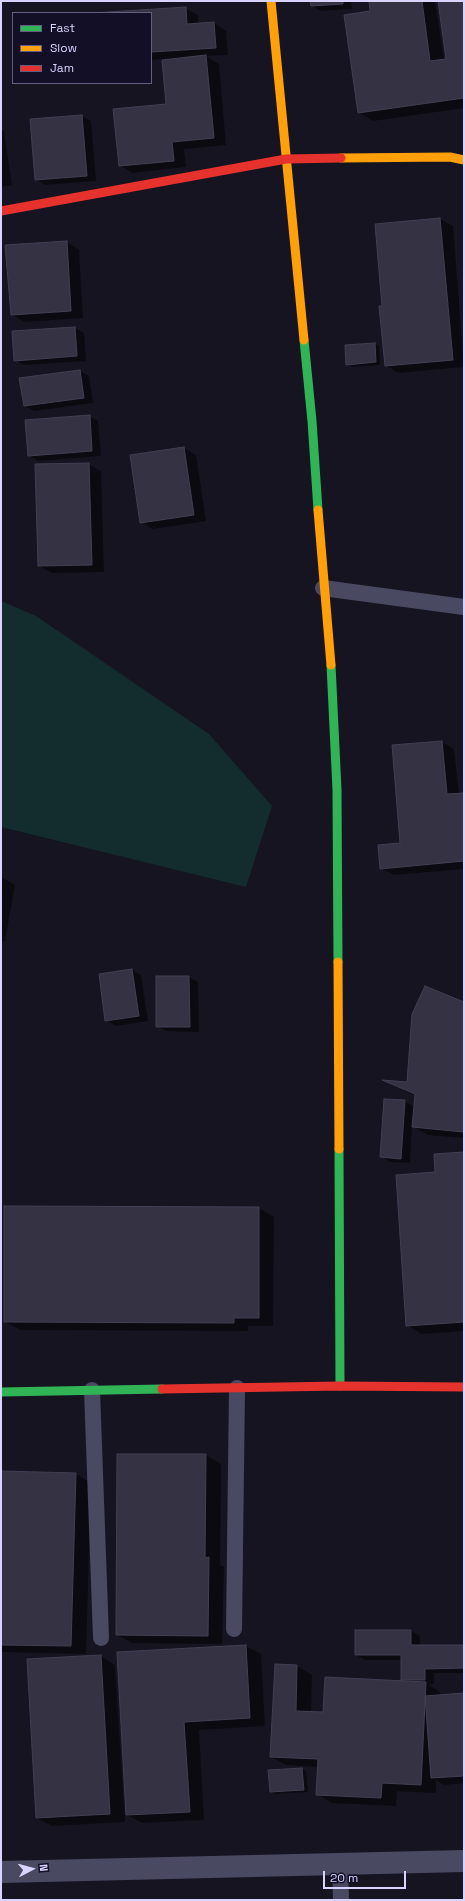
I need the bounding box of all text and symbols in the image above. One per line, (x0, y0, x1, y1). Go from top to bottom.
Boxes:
legend (12, 12, 152, 84)
text: Fast (50, 20, 75, 36)
text: Slow (50, 40, 77, 56)
text: Jam (50, 60, 74, 76)
north arrow (12, 1849, 52, 1889)
text: N (37, 1863, 51, 1872)
scale bar (325, 1863, 408, 1889)
text: 20 m (330, 1870, 358, 1886)

